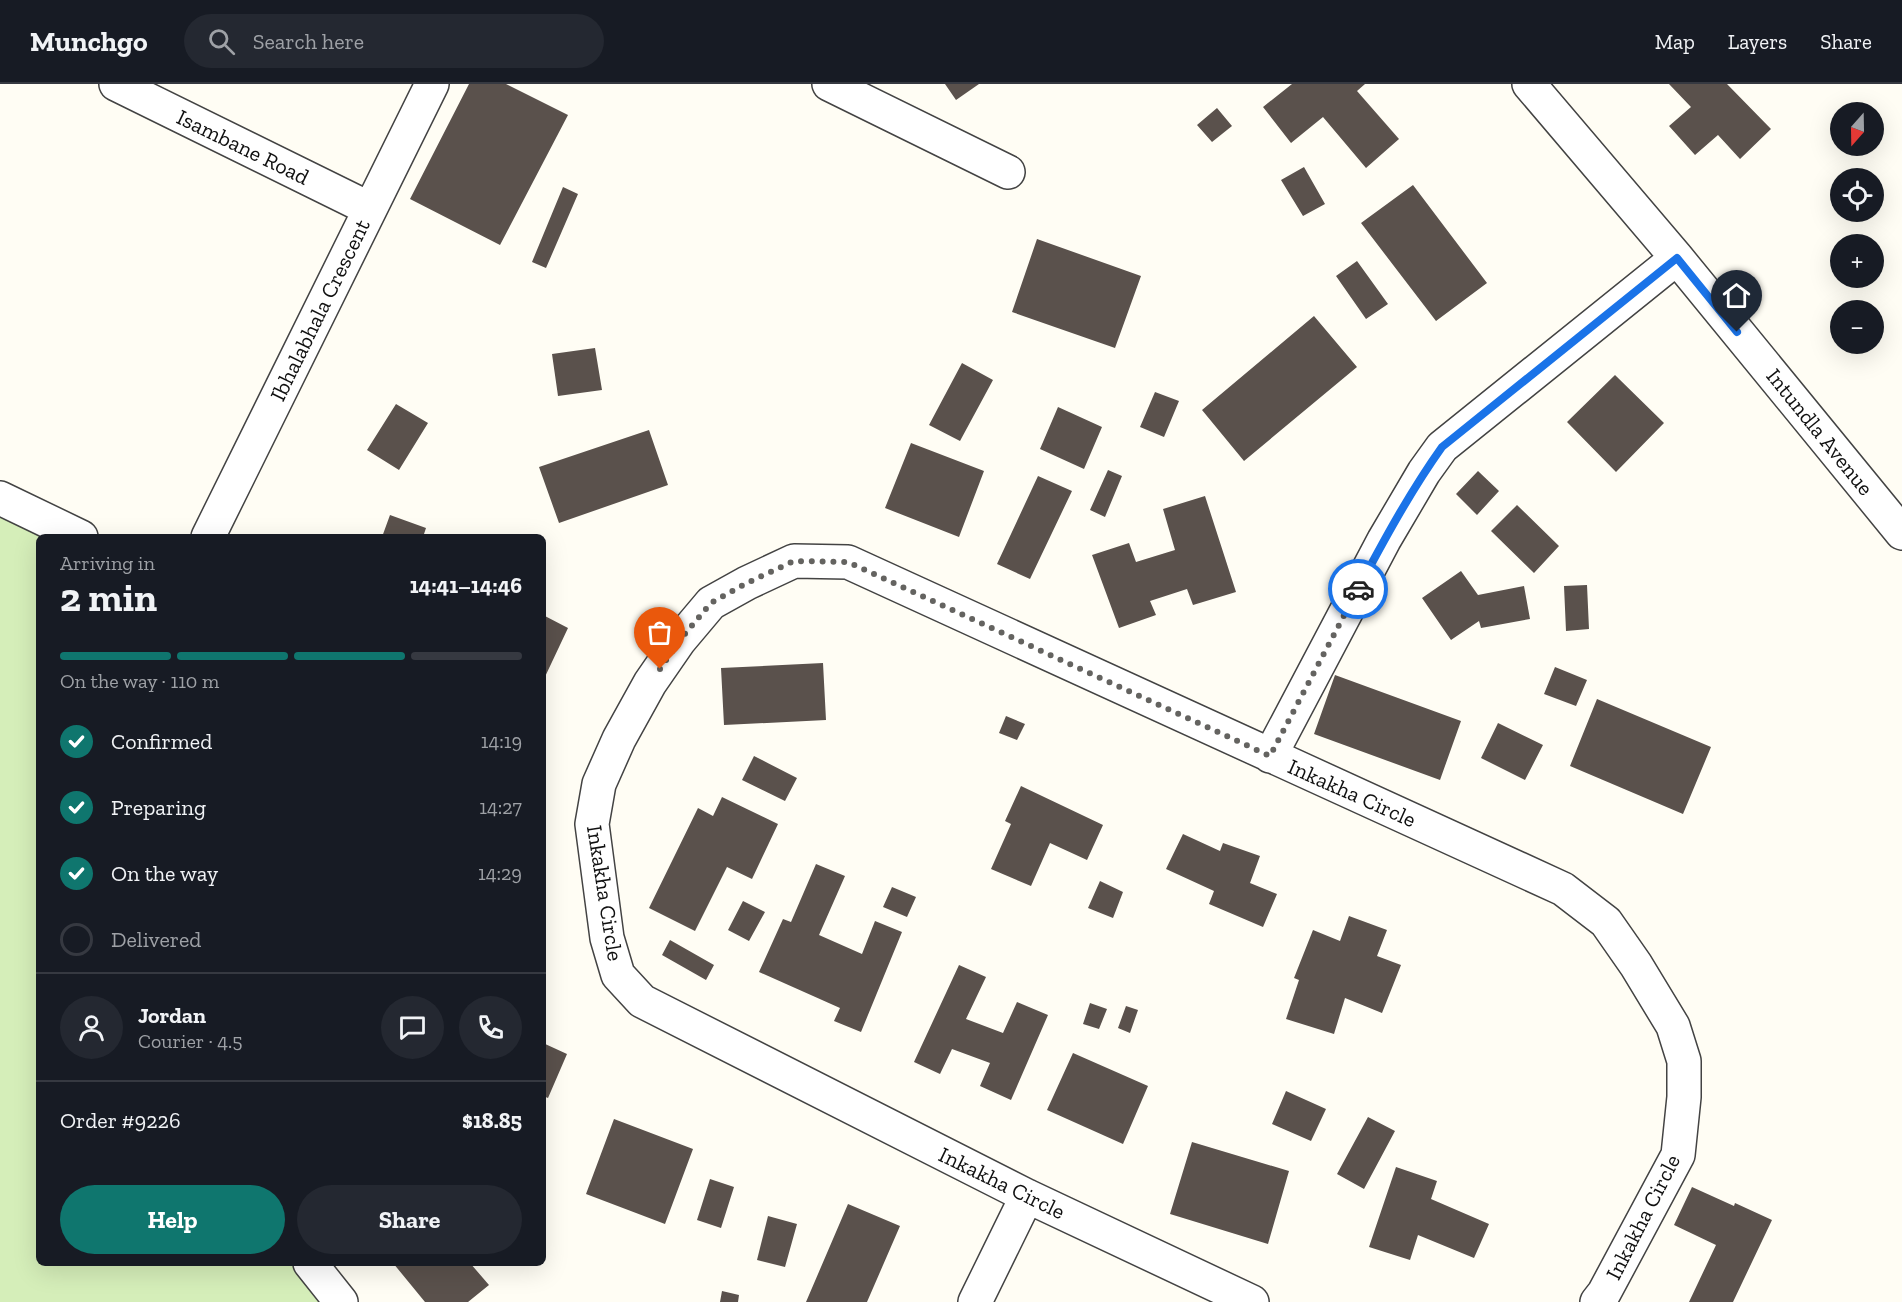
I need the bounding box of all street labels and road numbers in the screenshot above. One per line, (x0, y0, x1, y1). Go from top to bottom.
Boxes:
street label: Isambane Road (172, 103, 314, 191)
street label: Ibhalabhala Crescent (264, 214, 376, 405)
street label: Intundla Avenue (1761, 363, 1879, 501)
street label: Inkakha Circle (1284, 753, 1420, 833)
street label: Inkakha Circle (581, 823, 629, 963)
street label: Inkakha Circle (934, 1141, 1070, 1225)
street label: Inkakha Circle (1600, 1150, 1686, 1284)

